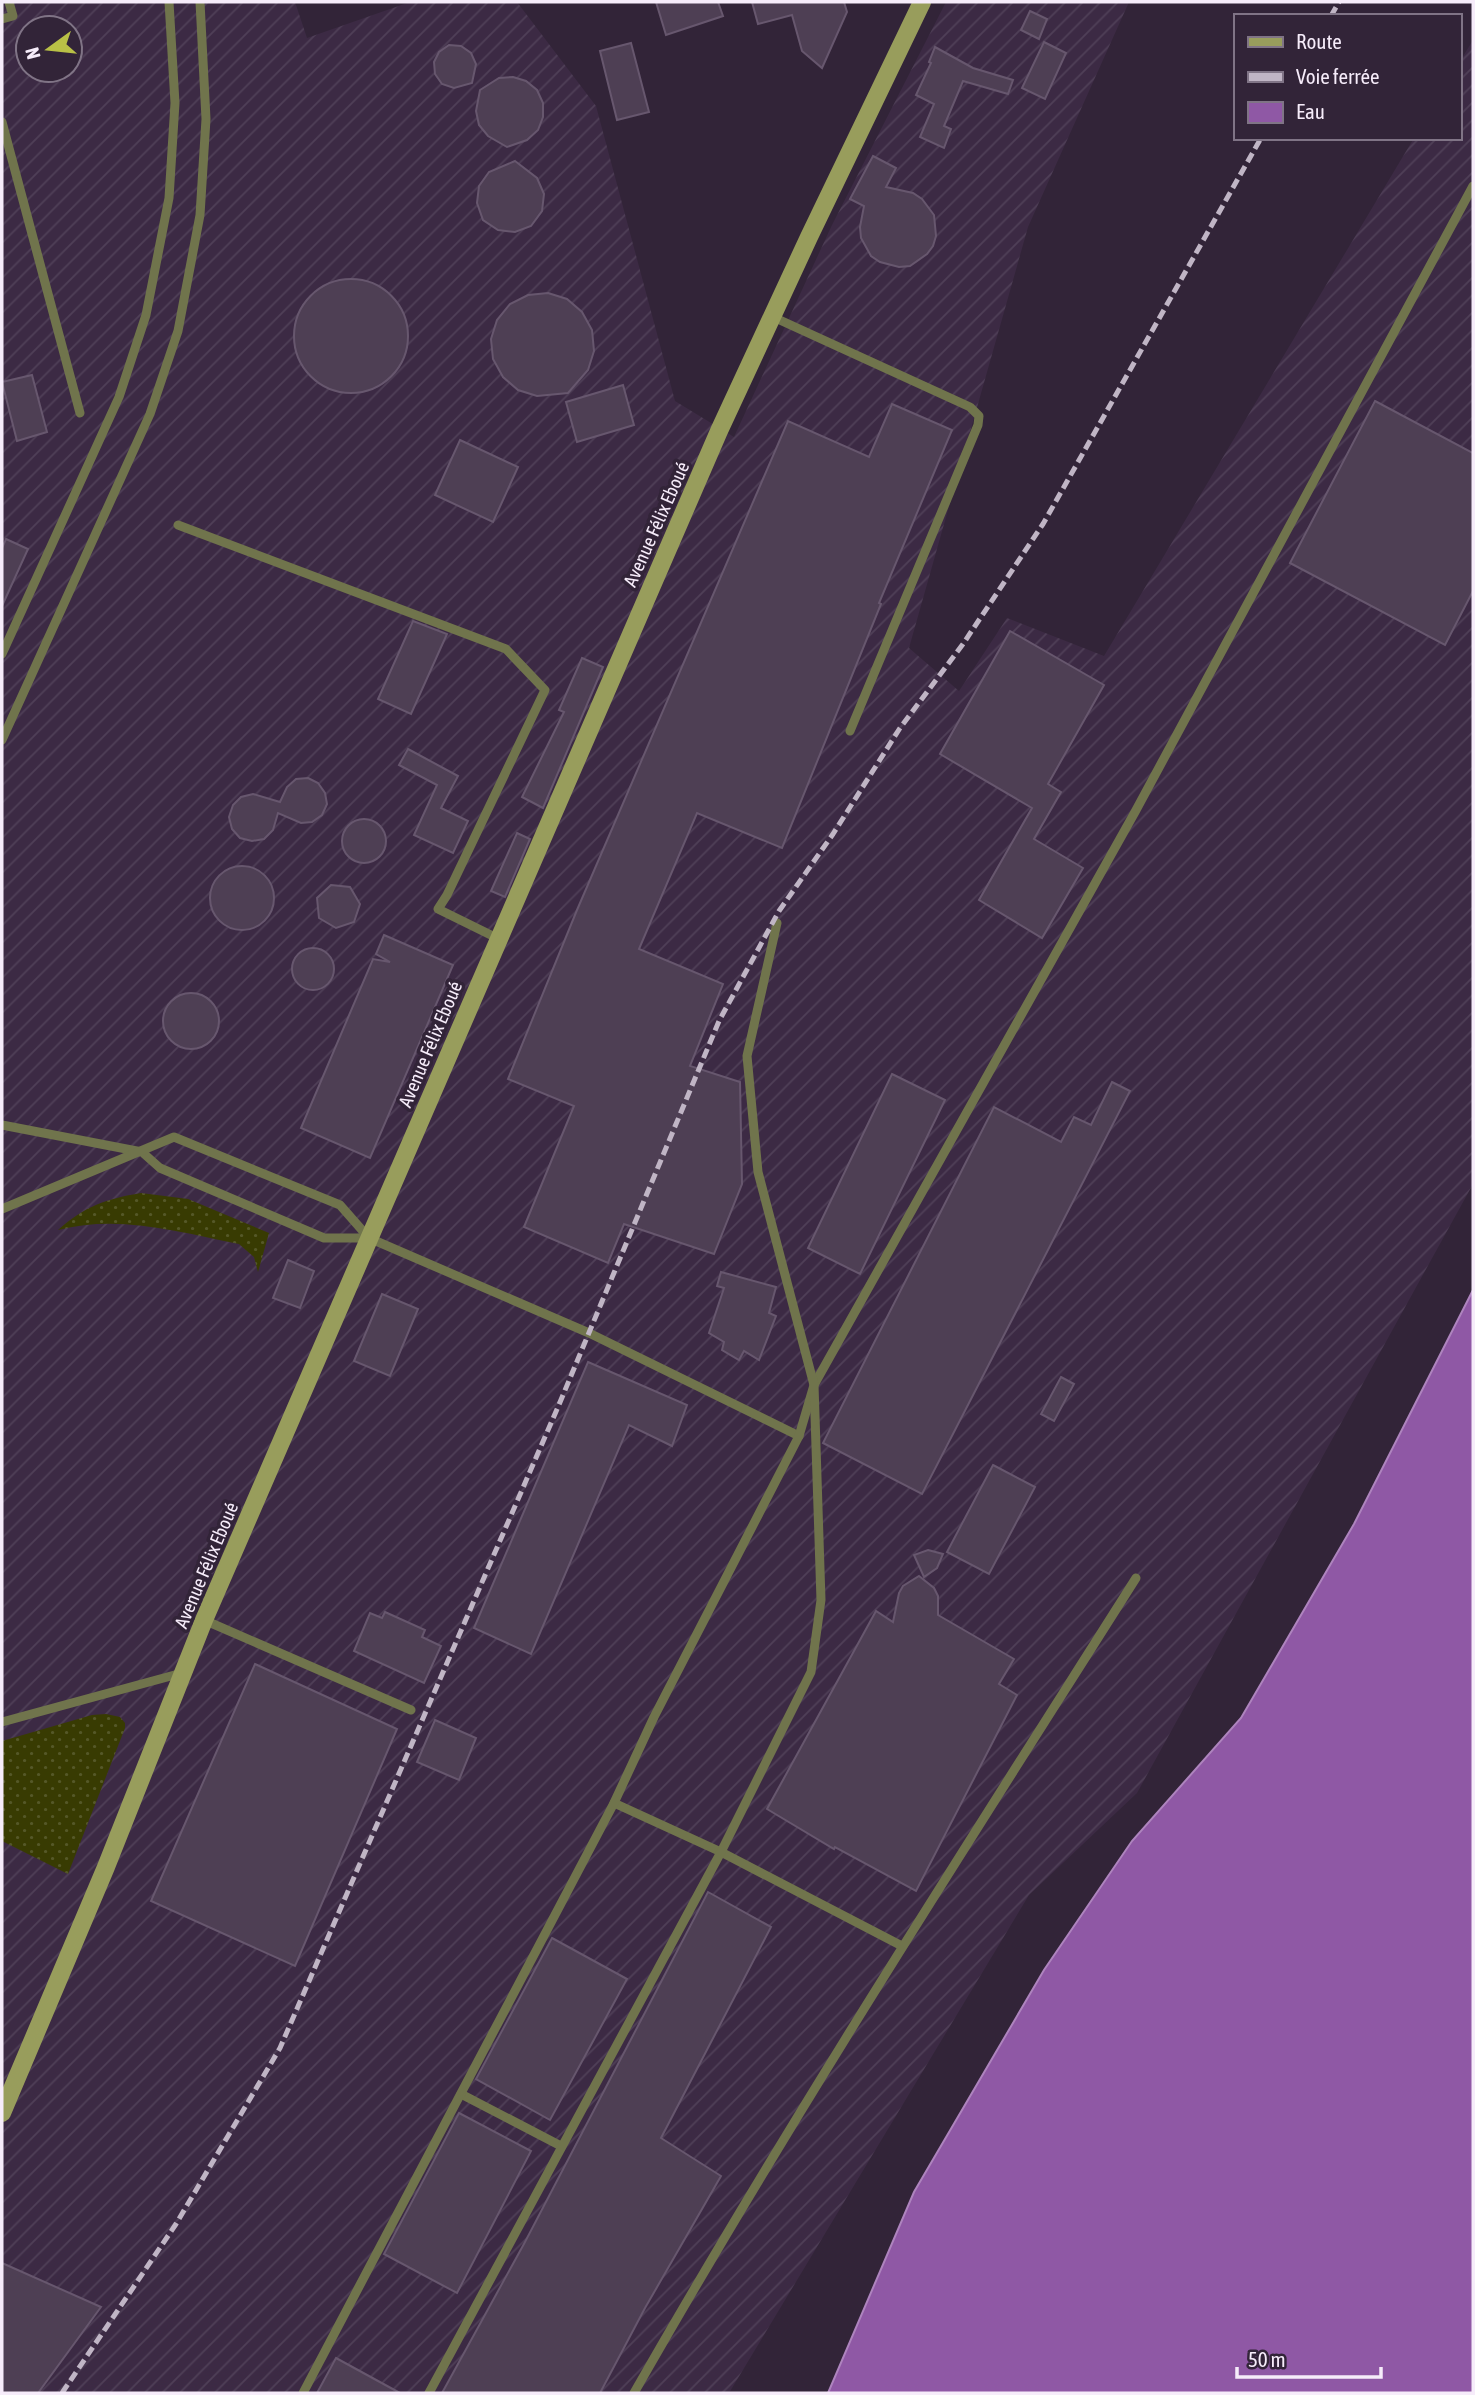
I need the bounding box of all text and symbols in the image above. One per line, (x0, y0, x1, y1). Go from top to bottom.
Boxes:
north arrow (14, 14, 84, 84)
legend (1234, 14, 1461, 140)
text: Route (1296, 29, 1342, 53)
text: N (21, 45, 45, 62)
text: Voie ferrée (1296, 64, 1379, 88)
text: Eau (1296, 99, 1325, 123)
street label: Avenue Félix Eboué (619, 458, 693, 590)
street label: Avenue Félix Eboué (394, 978, 466, 1110)
street label: Avenue Félix Eboué (170, 1499, 242, 1631)
scale bar (1237, 2336, 1380, 2380)
text: 50 m (1248, 2347, 1286, 2371)

